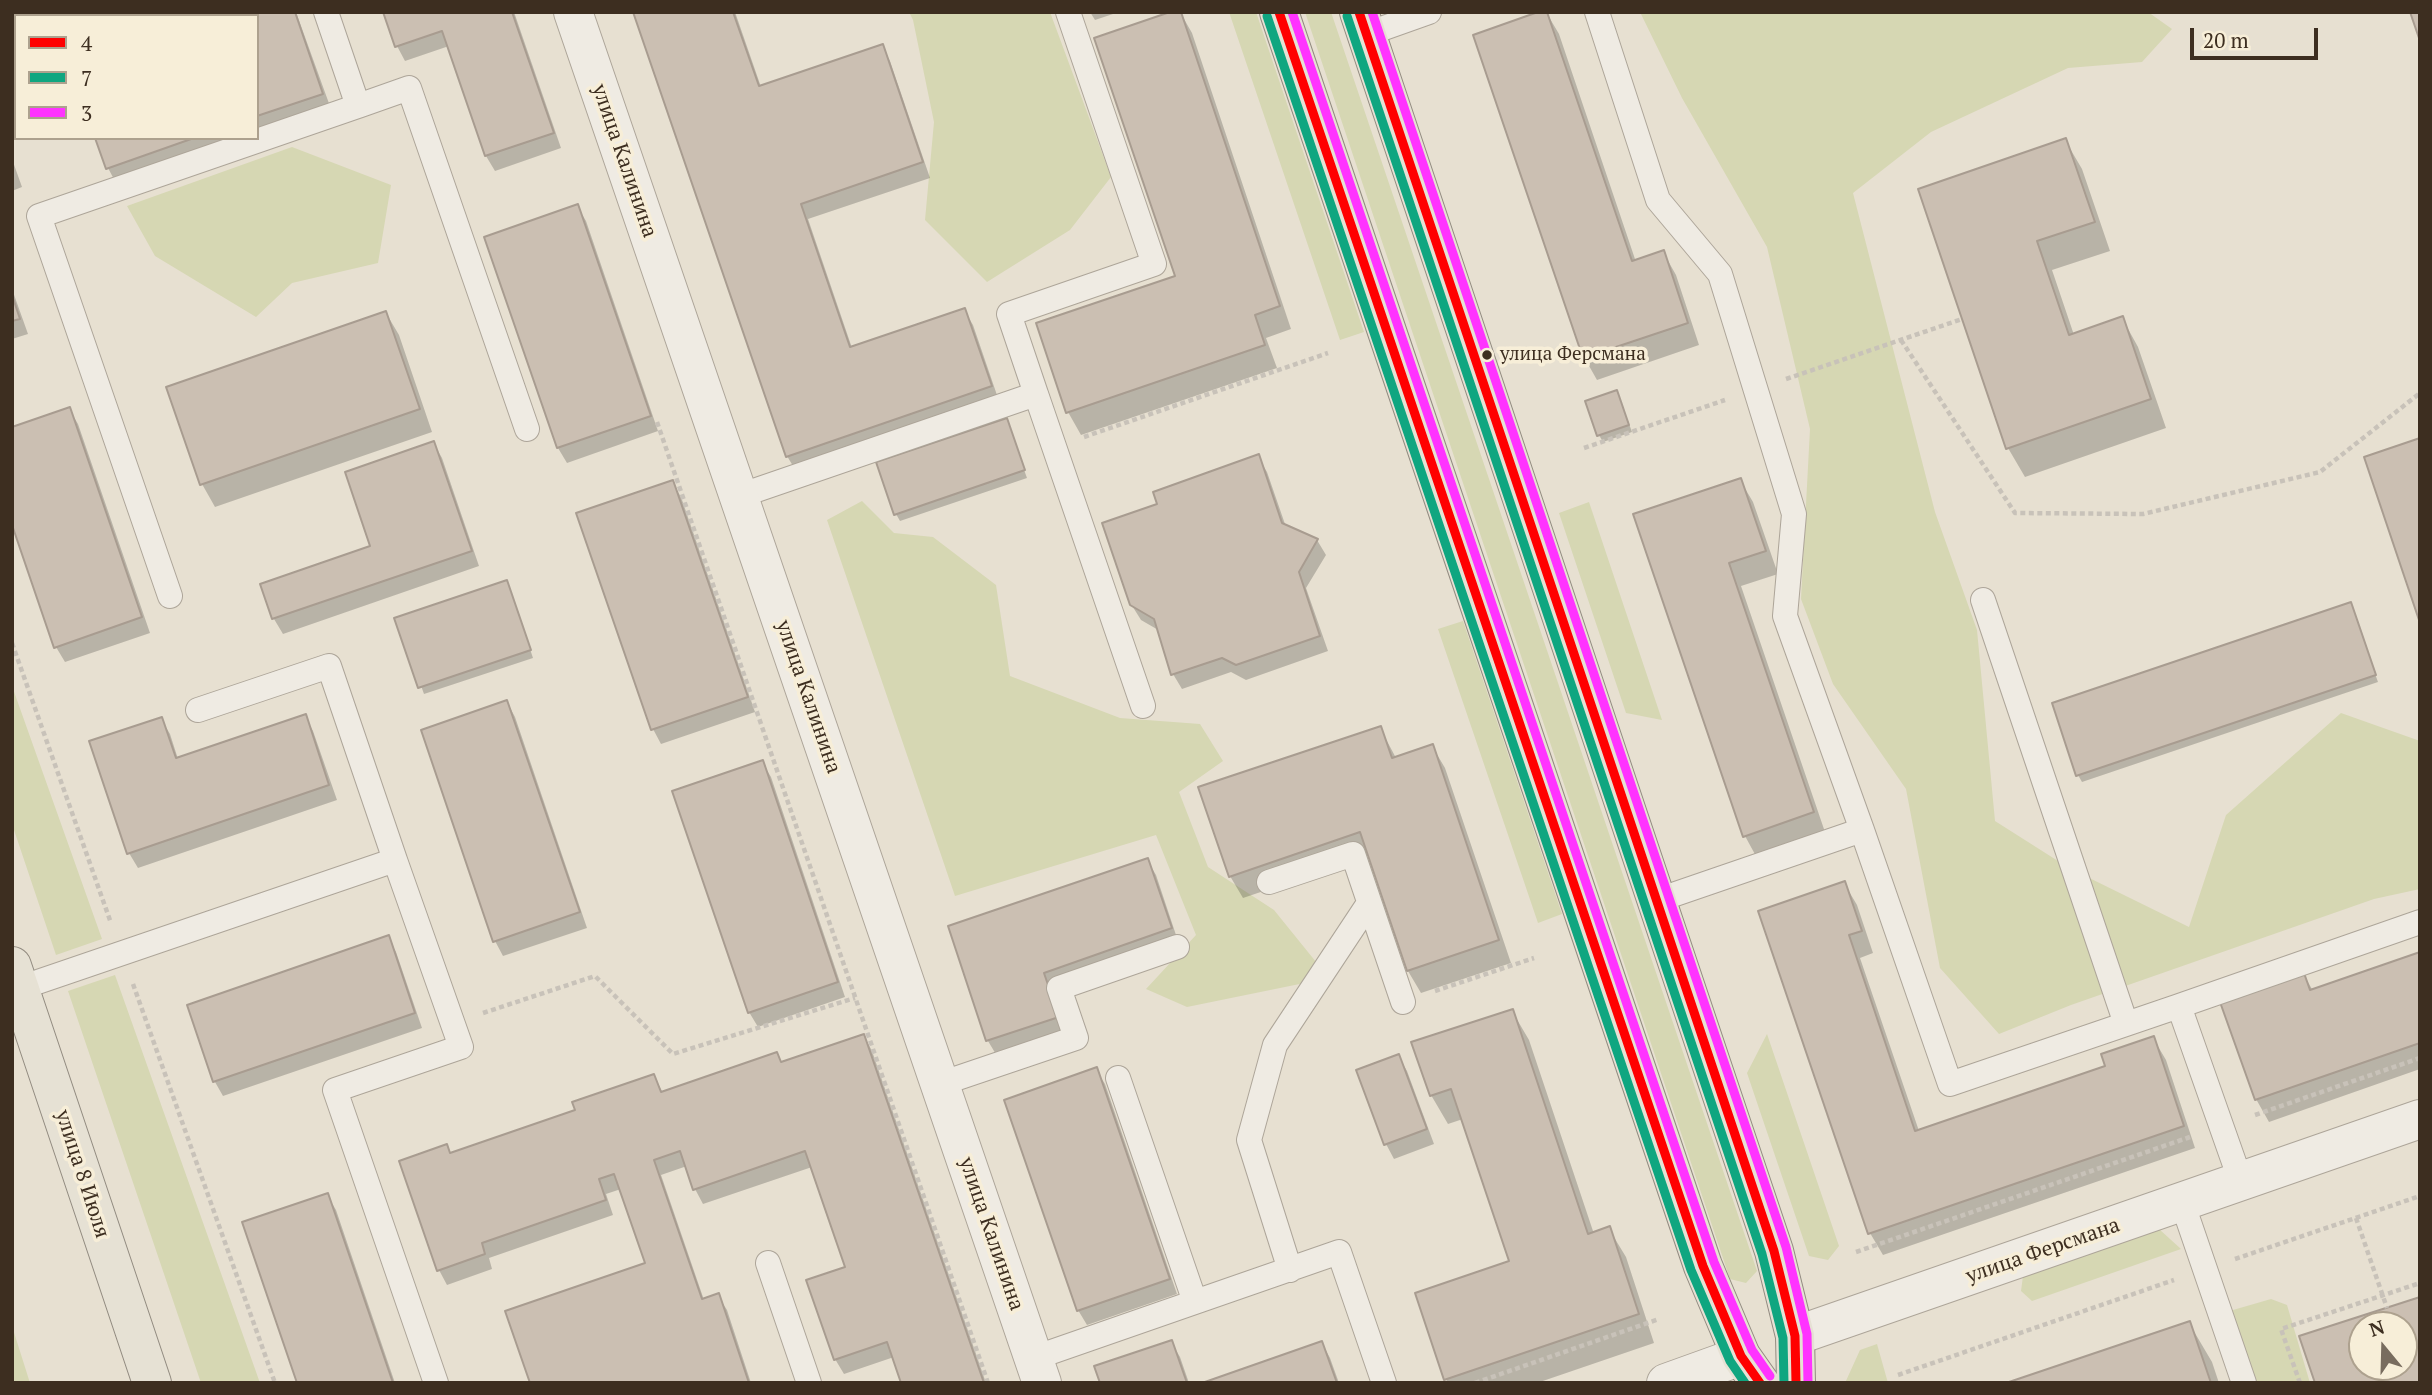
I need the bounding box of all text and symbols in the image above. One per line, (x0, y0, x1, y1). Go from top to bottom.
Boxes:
legend (14, 14, 259, 140)
scale bar (2194, 14, 2322, 58)
text: 20 m (2203, 26, 2249, 54)
text: 4 (81, 29, 92, 57)
text: 7 (81, 64, 92, 92)
street label: улица Калинина (586, 81, 662, 241)
text: 3 (81, 99, 92, 127)
place label: улица Ферсмана (1500, 344, 1646, 366)
marker: улица Ферсмана (1480, 348, 1494, 362)
street label: улица Калинина (770, 617, 846, 777)
street label: улица 8 Июля (49, 1107, 115, 1241)
street label: улица Калинина (953, 1154, 1029, 1314)
street label: улица Ферсмана (1963, 1213, 2123, 1289)
north arrow (2348, 1311, 2418, 1381)
text: N (2366, 1313, 2388, 1342)

